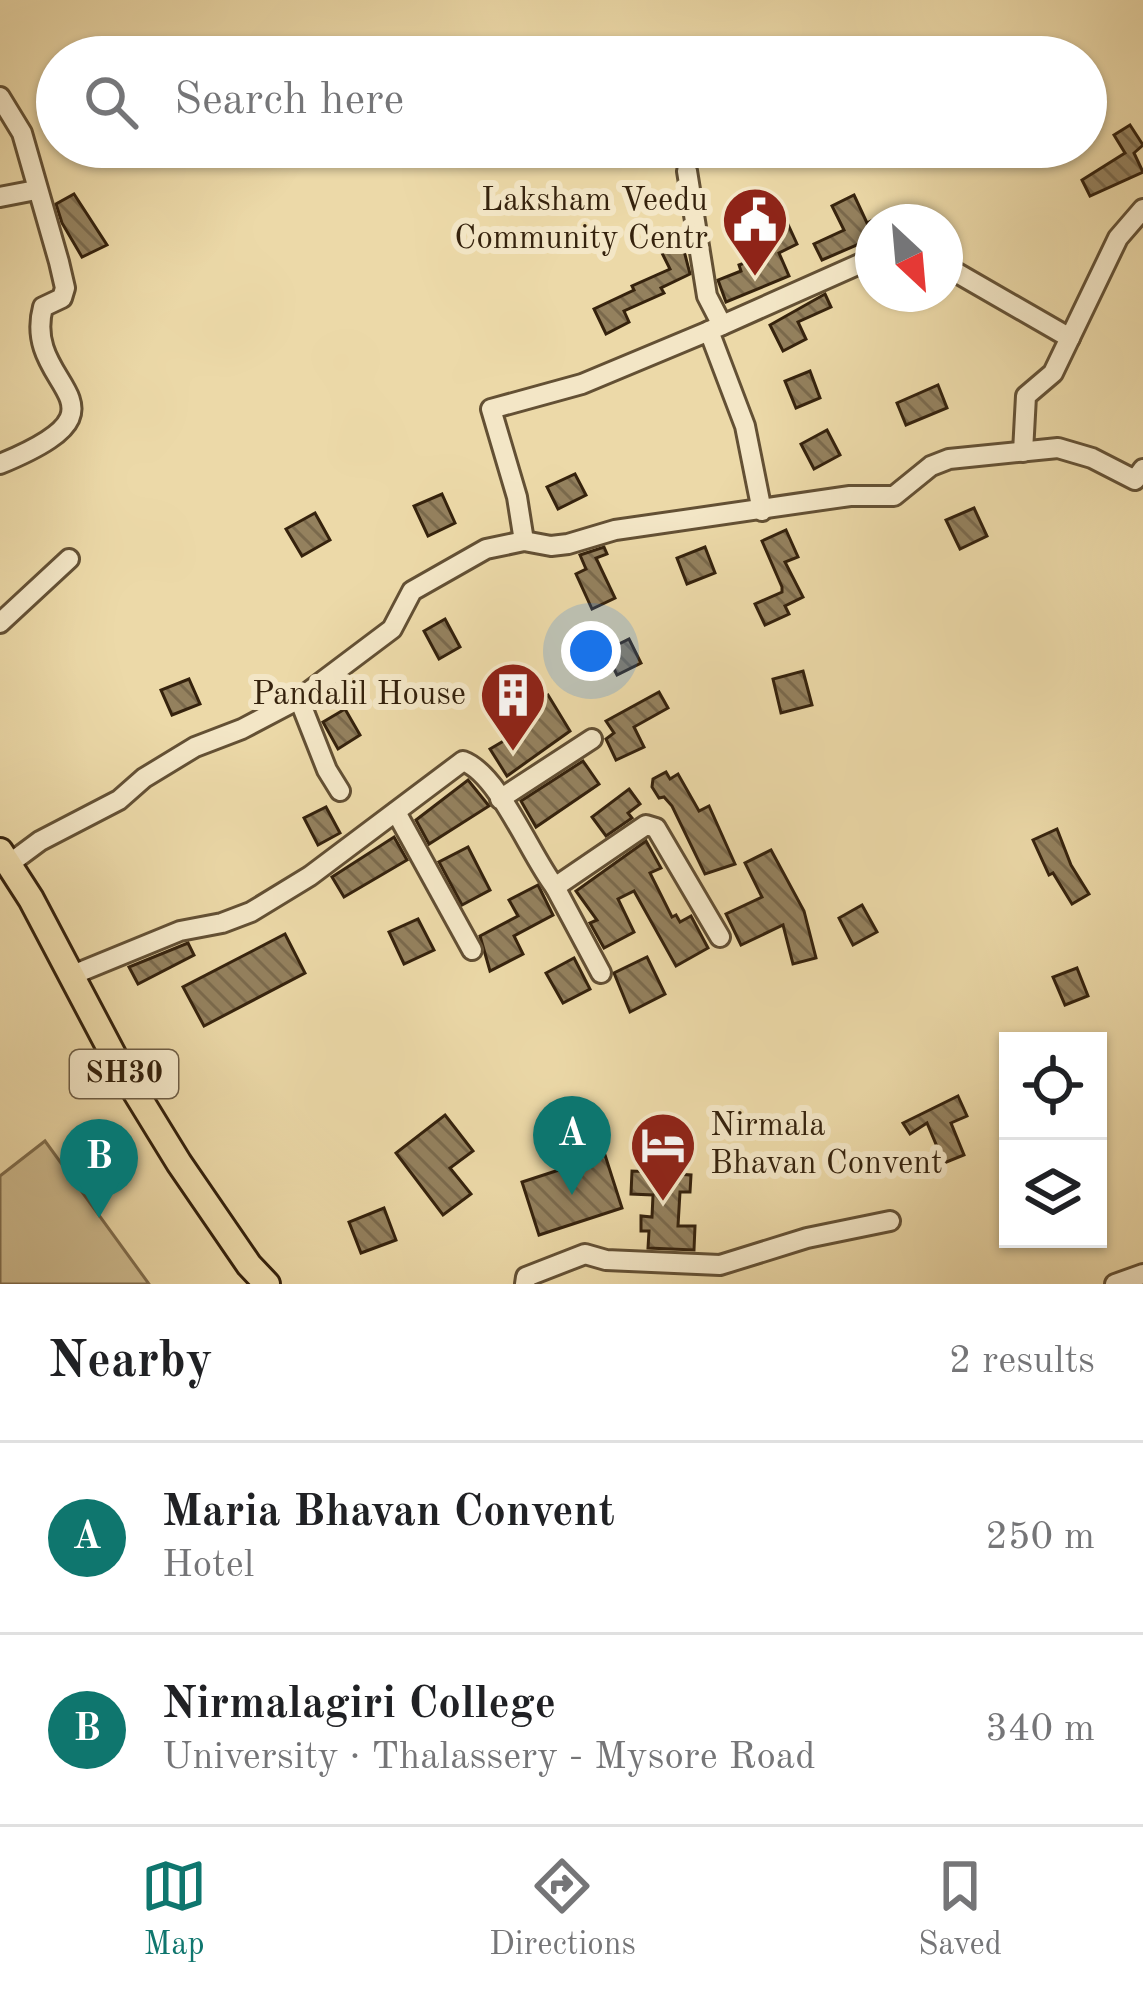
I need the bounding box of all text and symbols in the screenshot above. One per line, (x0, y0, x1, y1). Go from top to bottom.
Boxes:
search box (36, 36, 1107, 168)
icon: search (78, 69, 144, 135)
text: Search here (174, 79, 404, 124)
place label: Laksham Veedu Community Centr (454, 185, 708, 256)
public building icon: Laksham Veedu Community Centr (720, 185, 790, 279)
north arrow (855, 204, 963, 312)
your location (561, 621, 621, 681)
building icon: Pandalil House (478, 660, 548, 754)
place label: Pandalil House (252, 679, 466, 712)
map controls (999, 1032, 1107, 1248)
button: locate (999, 1032, 1107, 1140)
road number: SH30 (70, 1050, 178, 1098)
pin: A (533, 1096, 611, 1195)
hotel icon: Nirmala Bhavan Convent (628, 1110, 698, 1204)
place label: Nirmala Bhavan Convent (710, 1110, 943, 1181)
pin: B (60, 1119, 138, 1218)
button: layers (999, 1140, 1107, 1248)
text: Nearby (48, 1337, 213, 1388)
text: 2 results (949, 1342, 1095, 1381)
text: Maria Bhavan Convent (162, 1491, 615, 1536)
text: A (72, 1518, 102, 1557)
text: 250 m (985, 1518, 1095, 1557)
text: Hotel (162, 1546, 254, 1585)
text: Nirmalagiri College (162, 1683, 556, 1728)
text: B (73, 1710, 101, 1749)
text: 340 m (985, 1710, 1095, 1749)
text: University · Thalassery - Mysore Road (162, 1738, 816, 1777)
tab: Map (141, 1853, 207, 1966)
tab: Directions (489, 1853, 636, 1966)
tab: Saved (918, 1853, 1002, 1966)

